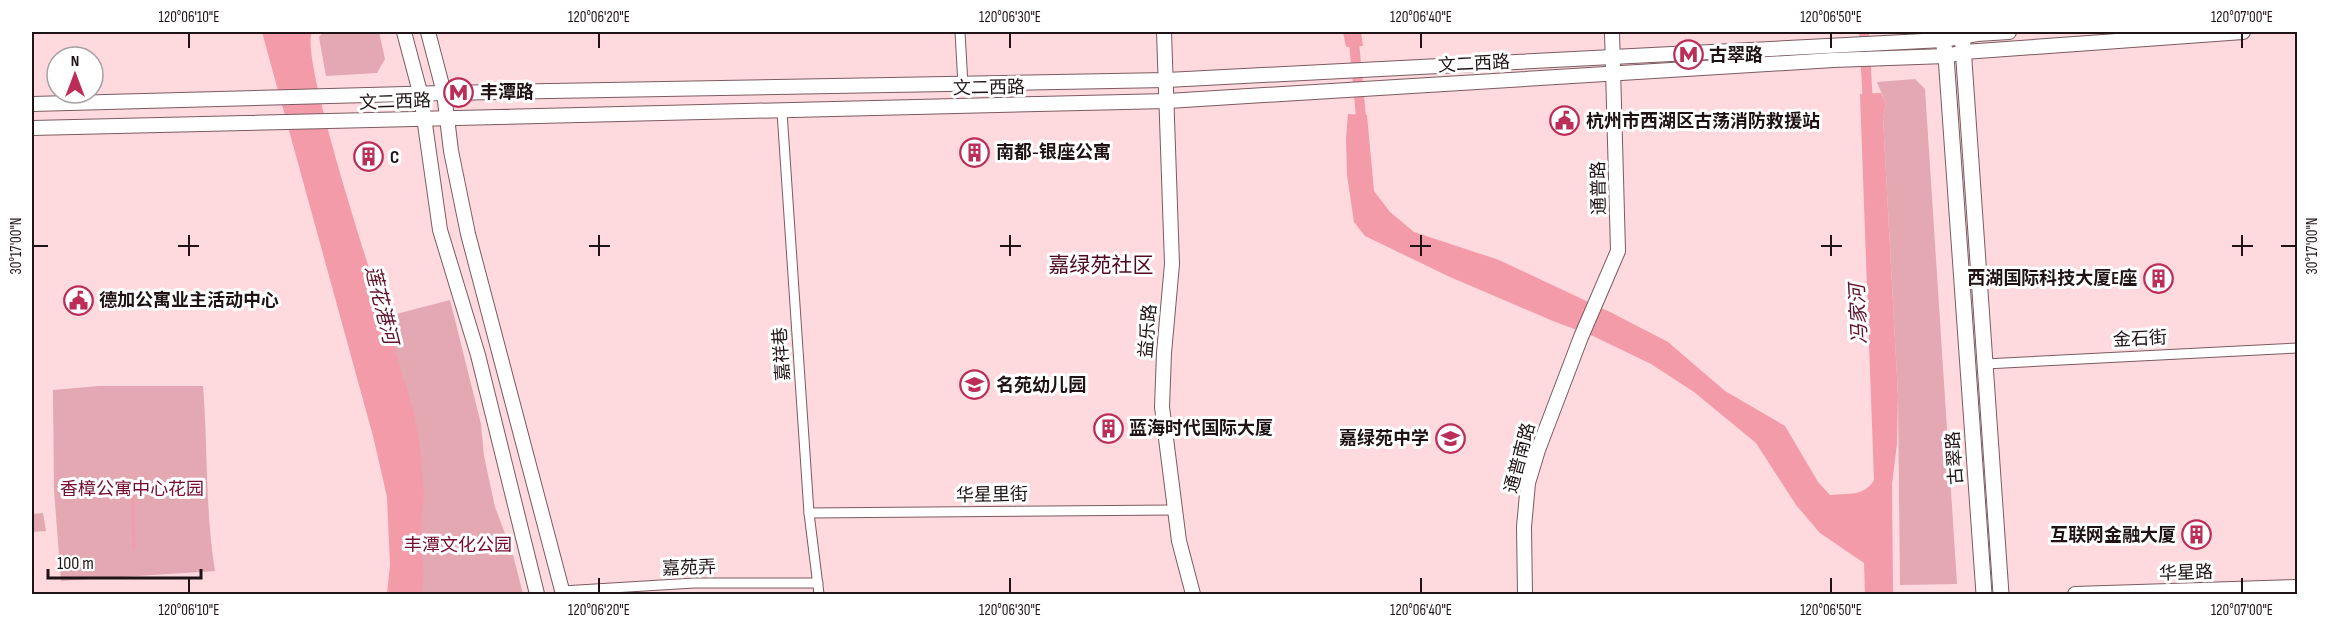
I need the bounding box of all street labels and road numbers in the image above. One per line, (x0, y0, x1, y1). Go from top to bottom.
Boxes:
street label: 文二西路 (1437, 52, 1511, 76)
street label: 文二西路 (953, 77, 1025, 99)
street label: 文二西路 (359, 90, 431, 114)
street label: 通普路 (1588, 161, 1610, 215)
street label: 益乐路 (1135, 303, 1161, 359)
street label: 嘉祥巷 (770, 326, 794, 382)
street label: 金石街 (2112, 327, 2168, 351)
street label: 通普南路 (1501, 421, 1539, 495)
street label: 古翠路 (1943, 430, 1967, 486)
street label: 华星里街 (956, 484, 1028, 506)
street label: 嘉苑弄 (662, 557, 716, 579)
street label: 华星路 (2159, 562, 2213, 584)

